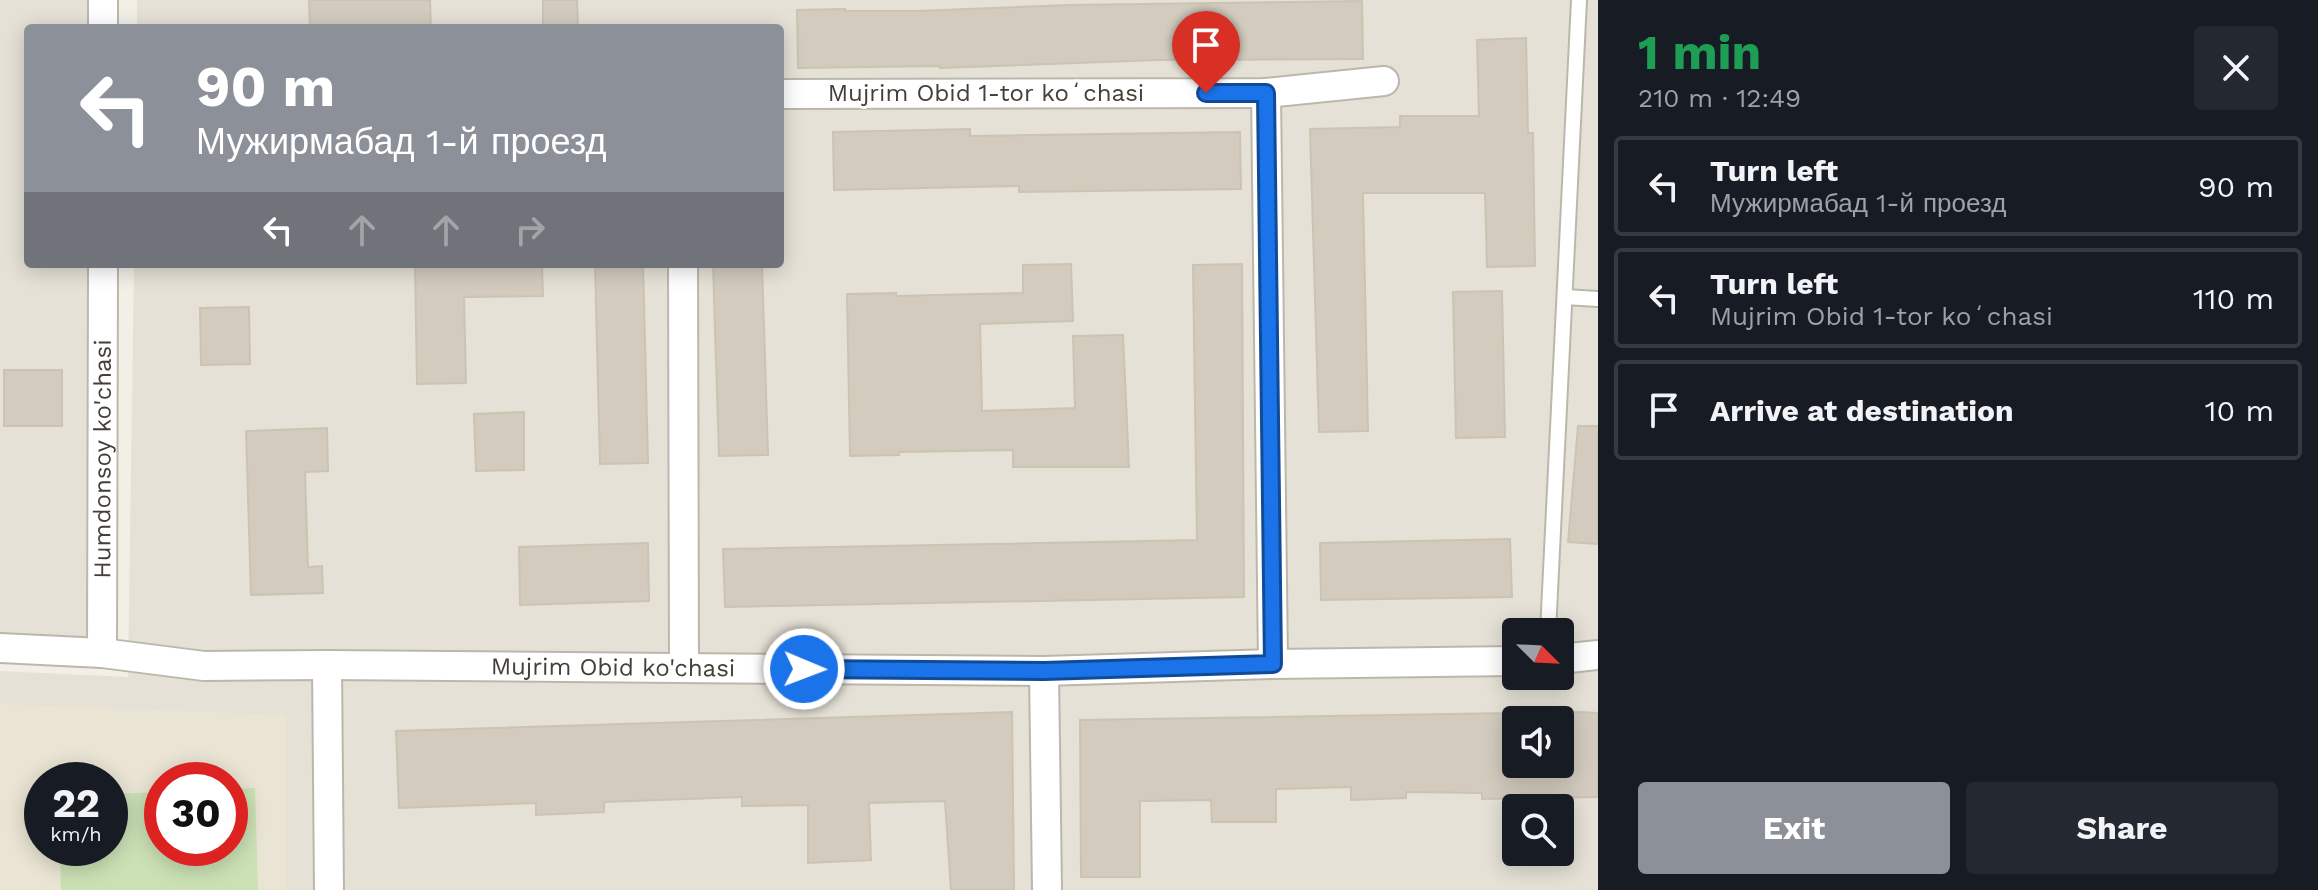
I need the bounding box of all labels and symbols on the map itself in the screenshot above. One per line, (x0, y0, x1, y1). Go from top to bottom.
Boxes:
pin (1172, 11, 1240, 93)
street label: Mujrim Obid 1-tor koʻchasi (828, 79, 1144, 107)
street label: Humdonsoy ko'chasi (88, 339, 117, 579)
north arrow (1502, 618, 1574, 690)
position arrow (762, 627, 846, 711)
street label: Mujrim Obid ko'chasi (491, 652, 735, 682)
speed limit sign: 30 (144, 762, 248, 866)

